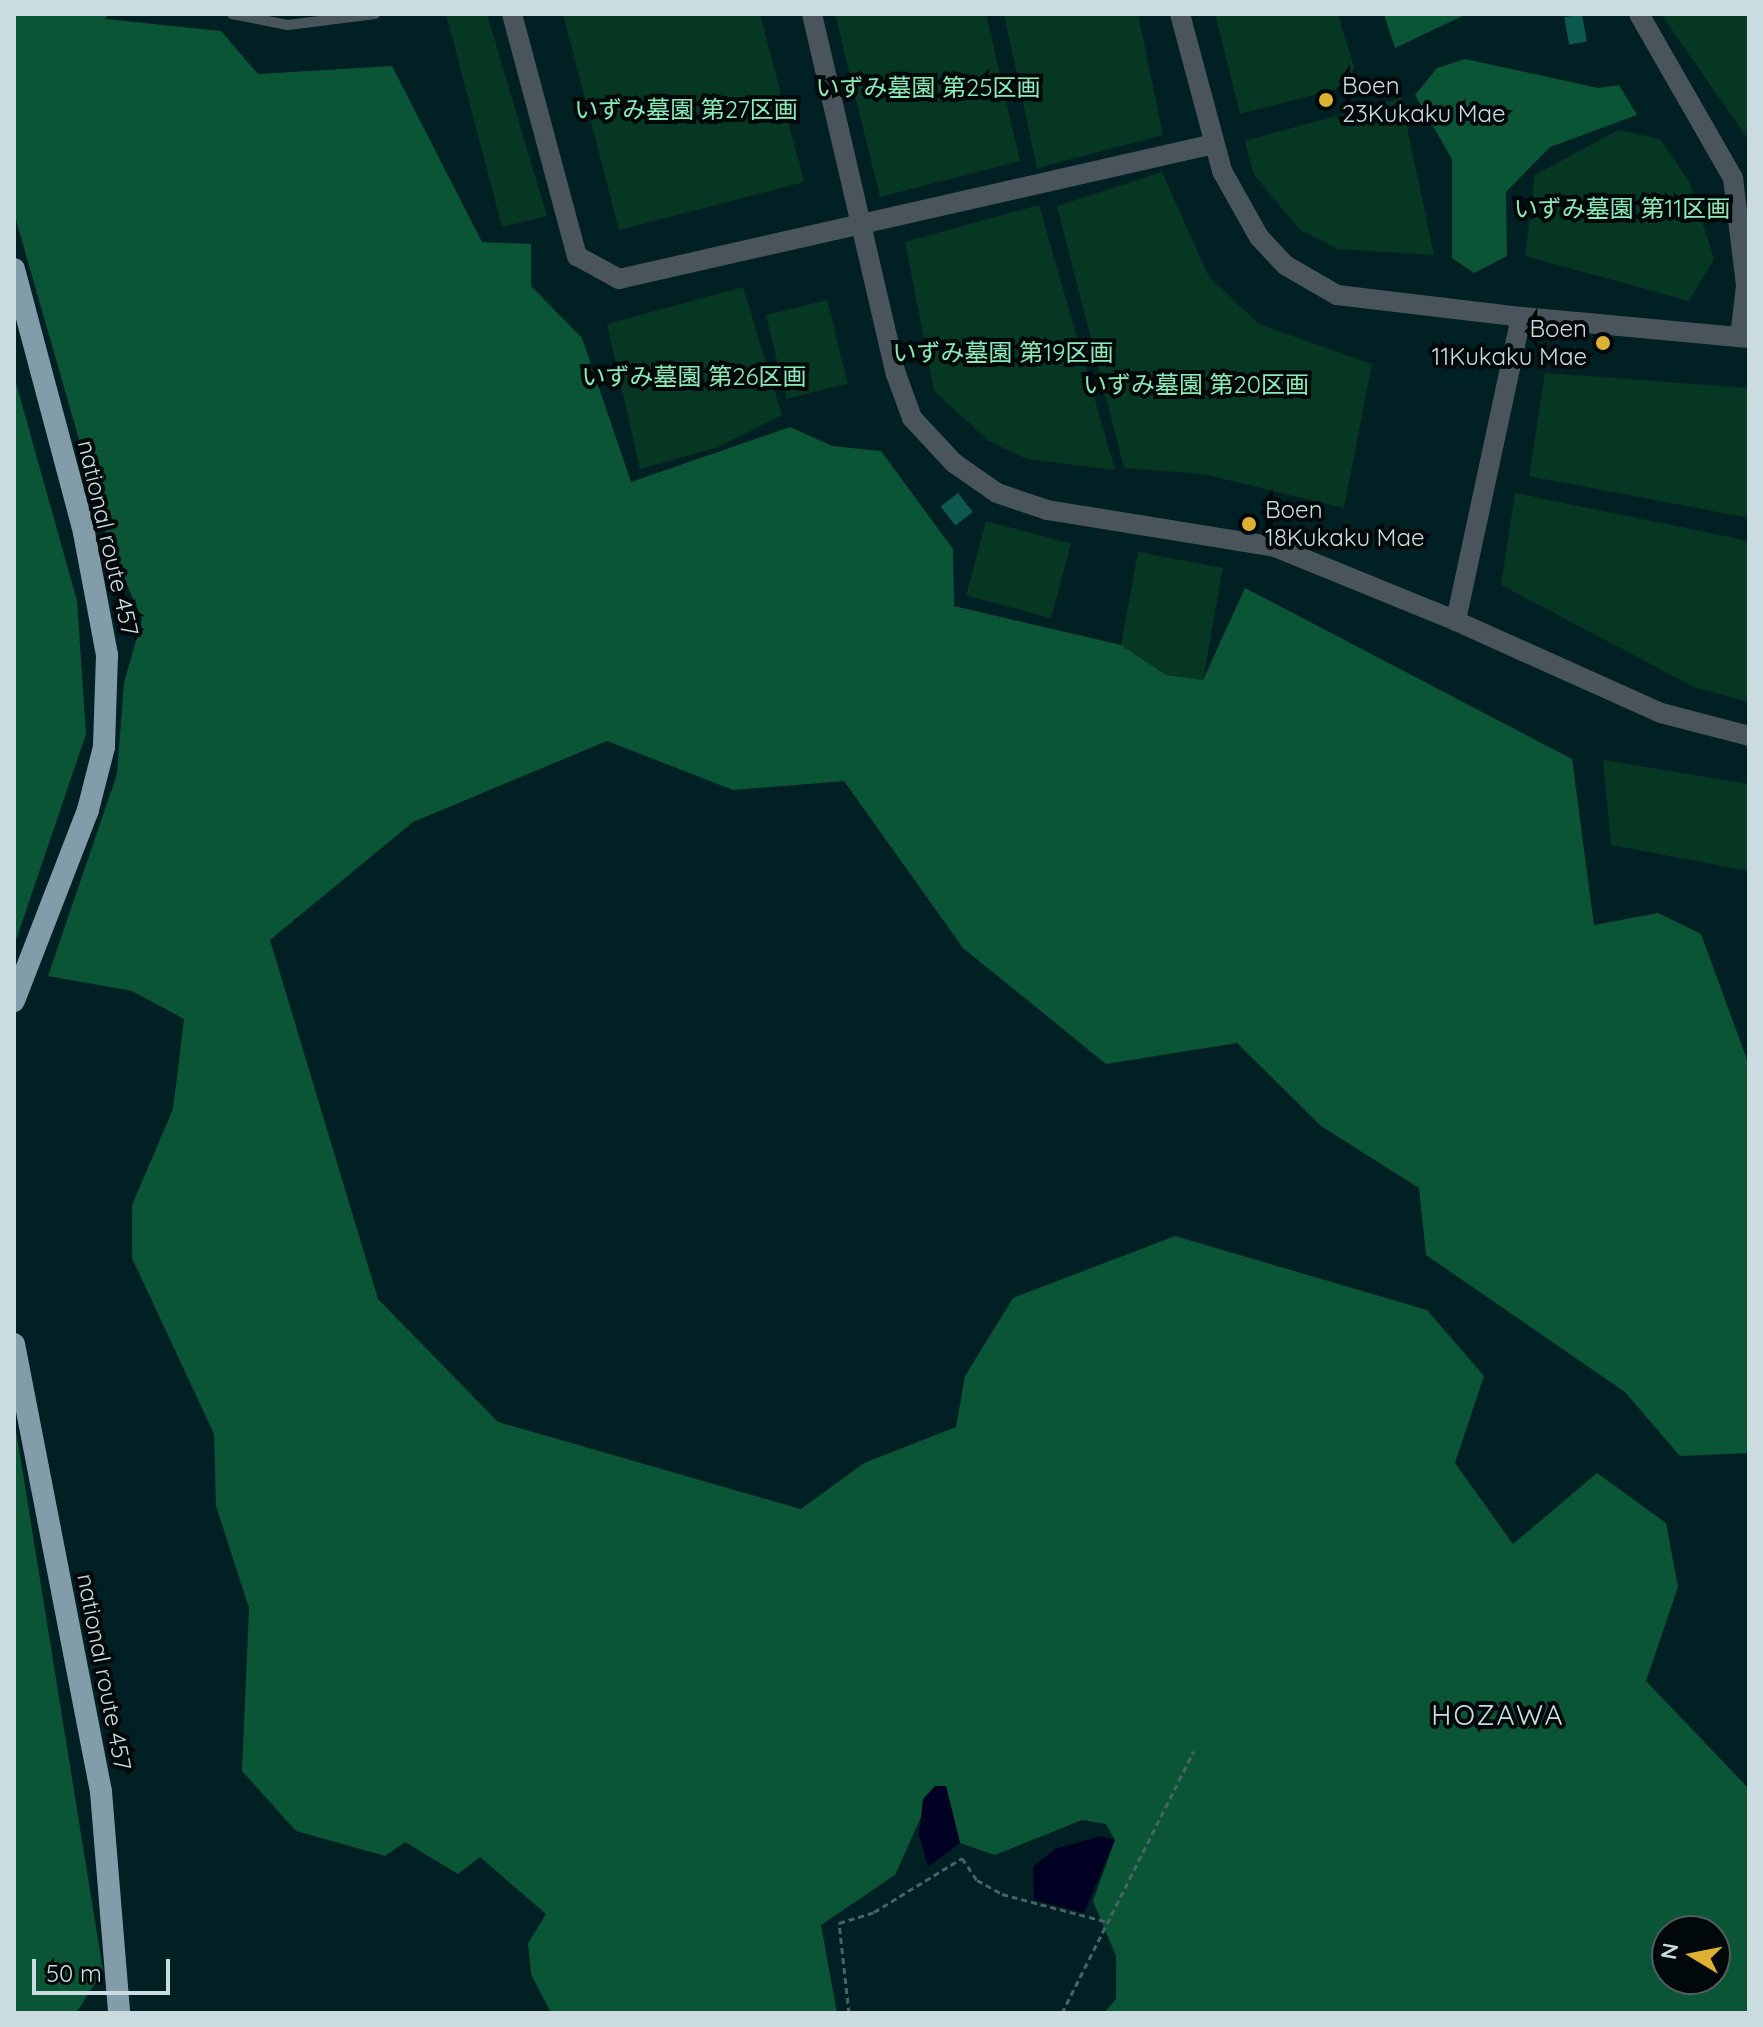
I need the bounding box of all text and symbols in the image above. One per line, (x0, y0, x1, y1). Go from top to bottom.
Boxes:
place label: Boen 23Kukaku Mae (1342, 72, 1506, 128)
park label: いずみ墓園 第25区画 (816, 74, 1040, 102)
marker: Boen 23Kukaku Mae (1317, 91, 1335, 109)
park label: いずみ墓園 第27区画 (574, 96, 798, 124)
park label: いずみ墓園 第11区画 (1514, 195, 1730, 223)
place label: Boen 11Kukaku Mae (1432, 315, 1587, 371)
marker: Boen 11Kukaku Mae (1594, 334, 1612, 352)
park label: いずみ墓園 第19区画 (893, 339, 1113, 367)
park label: いずみ墓園 第26区画 (582, 363, 806, 391)
park label: いずみ墓園 第20区画 (1083, 371, 1309, 399)
street label: national route 457 (71, 437, 145, 639)
place label: Boen 18Kukaku Mae (1265, 496, 1425, 552)
marker: Boen 18Kukaku Mae (1240, 515, 1258, 533)
street label: national route 457 (71, 1571, 137, 1773)
district label: HOZAWA (1431, 1698, 1565, 1732)
north arrow (1651, 1915, 1731, 1995)
text: N (1654, 1941, 1685, 1962)
scale bar (36, 1943, 174, 1993)
text: 50 m (46, 1958, 102, 1988)

